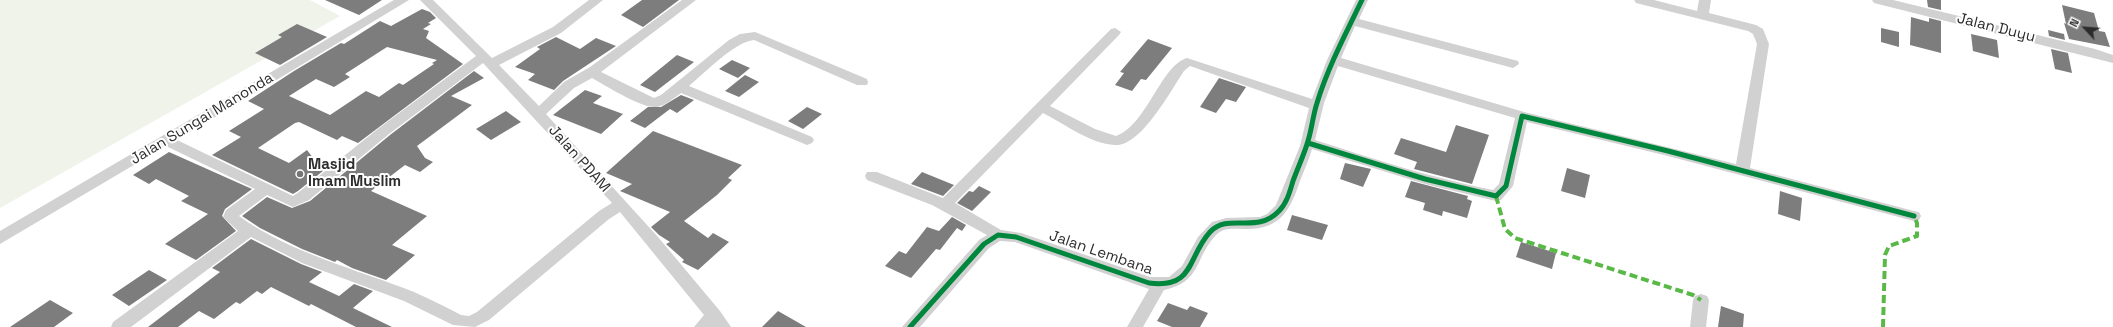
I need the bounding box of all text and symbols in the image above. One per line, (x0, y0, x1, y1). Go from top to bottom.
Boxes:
north arrow (2065, 8, 2105, 48)
street label: Jalan Duyu (1955, 10, 2037, 46)
text: N (2066, 16, 2082, 29)
street label: Jalan Sungai Manonda (127, 69, 277, 169)
street label: Jalan PDAM (544, 122, 614, 196)
place label: Masjid Imam Muslim (308, 156, 401, 191)
marker: Masjid Imam Muslim (295, 169, 305, 179)
street label: Jalan Lembana (1047, 227, 1155, 279)

